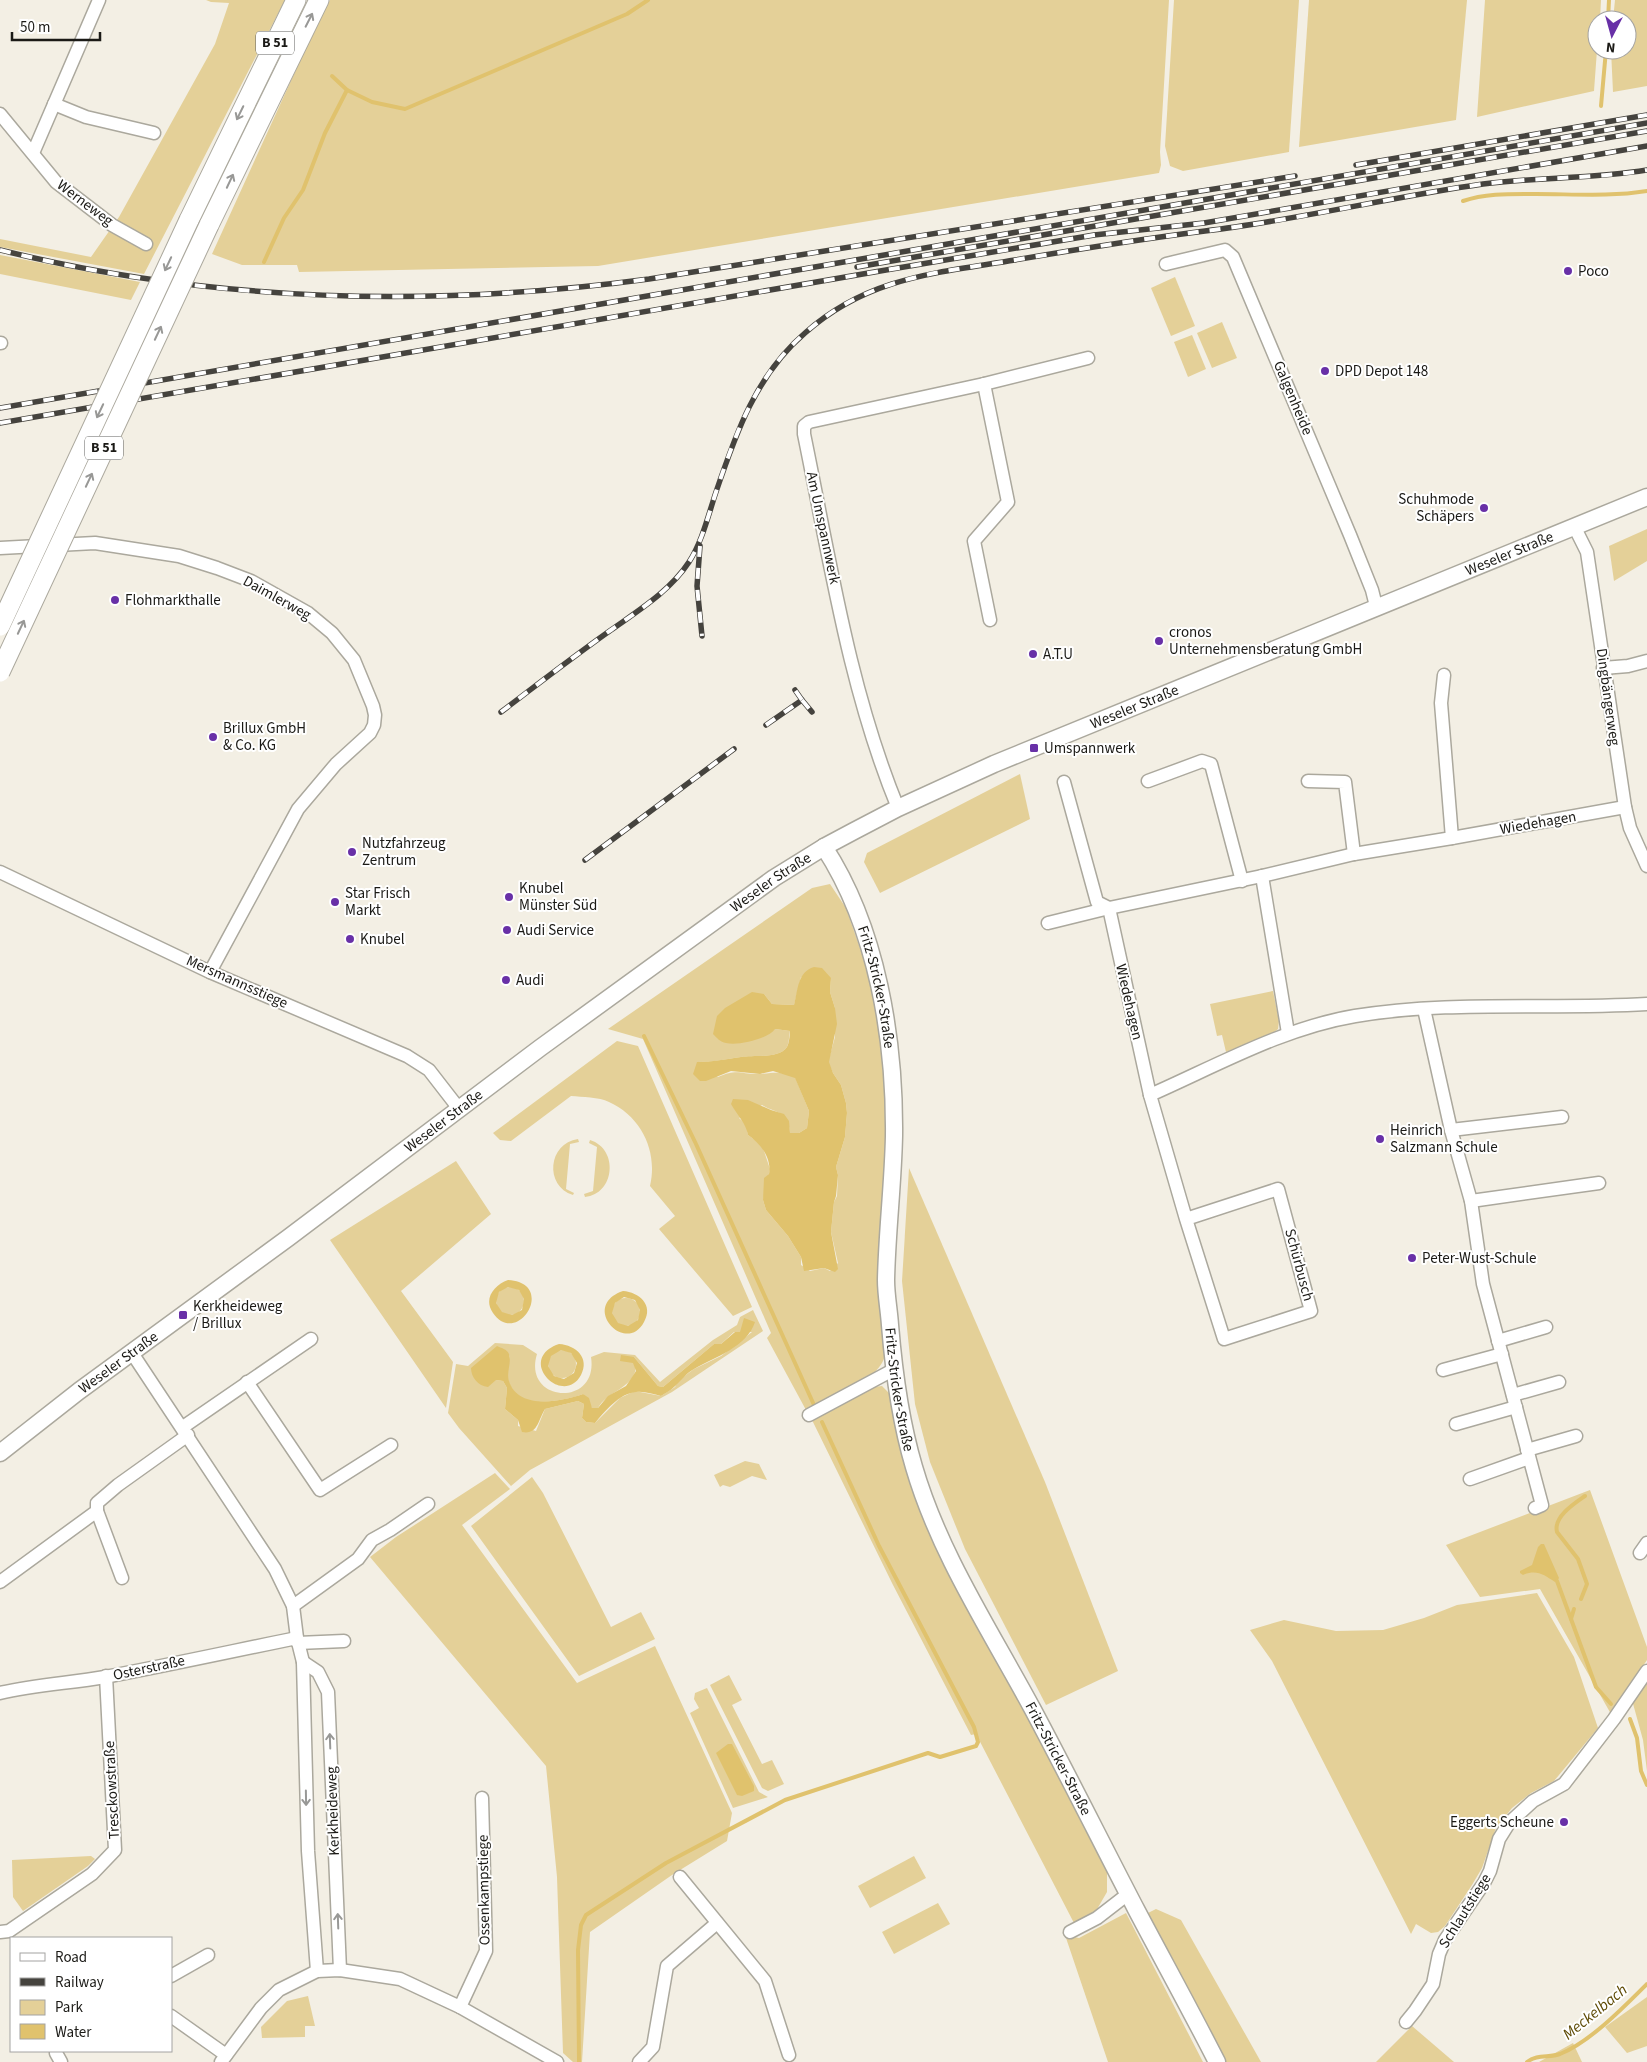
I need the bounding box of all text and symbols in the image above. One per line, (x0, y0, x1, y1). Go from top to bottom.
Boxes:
scale bar (12, 10, 100, 42)
north arrow (1587, 10, 1637, 60)
one-way arrow (304, 12, 314, 27)
text: 50 m (20, 17, 50, 38)
road number: B 51 (256, 32, 294, 54)
text: N (1605, 37, 1616, 57)
one-way arrow (235, 105, 244, 120)
one-way arrow (225, 174, 235, 189)
street label: Werneweg (52, 175, 118, 231)
one-way arrow (163, 256, 173, 271)
place label: Poco (1578, 261, 1609, 282)
marker: Poco (1562, 265, 1574, 277)
one-way arrow (154, 326, 164, 341)
street label: Galgenheide (1268, 358, 1318, 438)
place label: DPD Depot 148 (1335, 361, 1428, 382)
marker: DPD Depot 148 (1319, 365, 1331, 377)
one-way arrow (95, 403, 104, 418)
road number: B 51 (85, 436, 123, 459)
street label: Am Umspannwerk (801, 470, 845, 587)
one-way arrow (85, 473, 95, 488)
place label: Schuhmode Schäpers (1398, 489, 1474, 527)
marker: Schuhmode Schäpers (1478, 502, 1490, 514)
street label: Weseler Straße (1462, 526, 1557, 581)
street label: Daimlerweg (239, 571, 315, 626)
place label: Flohmarkthalle (125, 590, 221, 611)
marker: Flohmarkthalle (109, 594, 121, 606)
one-way arrow (16, 620, 26, 635)
place label: cronos Unternehmensberatung GmbH (1169, 622, 1362, 660)
marker: cronos Unternehmensberatung GmbH (1153, 635, 1165, 647)
place label: A.T.U (1043, 644, 1073, 665)
street label: Dingbängerweg (1591, 647, 1625, 748)
marker: A.T.U (1027, 648, 1039, 660)
street label: Weseler Straße (1087, 679, 1182, 734)
place label: Brillux GmbH & Co. KG (223, 718, 306, 756)
marker: Brillux GmbH & Co. KG (207, 731, 219, 743)
place label: Umspannwerk (1044, 738, 1136, 759)
marker: Umspannwerk (1028, 742, 1040, 754)
street label: Wiedehagen (1498, 806, 1578, 840)
place label: Nutzfahrzeug Zentrum (362, 833, 446, 871)
marker: Nutzfahrzeug Zentrum (346, 846, 358, 858)
street label: Weseler Straße (726, 847, 815, 917)
place label: Knubel Münster Süd (519, 878, 597, 916)
place label: Star Frisch Markt (345, 883, 410, 921)
marker: Knubel Münster Süd (503, 891, 515, 903)
marker: Star Frisch Markt (329, 896, 341, 908)
place label: Audi Service (517, 920, 594, 941)
street label: Fritz-Stricker-Straße (853, 923, 900, 1050)
marker: Audi Service (501, 924, 513, 936)
place label: Knubel (360, 929, 405, 950)
marker: Knubel (344, 933, 356, 945)
street label: Mersmannsstiege (183, 950, 291, 1014)
street label: Wiedehagen (1110, 962, 1148, 1042)
place label: Audi (516, 970, 544, 991)
marker: Audi (500, 974, 512, 986)
street label: Weseler Straße (400, 1084, 487, 1157)
place label: Heinrich Salzmann Schule (1390, 1120, 1498, 1158)
marker: Heinrich Salzmann Schule (1374, 1133, 1386, 1145)
street label: Schürbusch (1279, 1226, 1319, 1304)
place label: Peter-Wust-Schule (1422, 1248, 1537, 1269)
marker: Peter-Wust-Schule (1406, 1252, 1418, 1264)
place label: Kerkheideweg / Brillux (193, 1296, 283, 1334)
marker: Kerkheideweg / Brillux (177, 1309, 189, 1321)
street label: Weseler Straße (74, 1326, 162, 1398)
street label: Fritz-Stricker-Straße (880, 1327, 920, 1454)
street label: Osterstraße (111, 1650, 187, 1686)
street label: Fritz-Stricker-Straße (1020, 1698, 1097, 1819)
one-way arrow (326, 1733, 335, 1749)
street label: Tresckowstraße (99, 1740, 125, 1840)
street label: Kerkheideweg (321, 1766, 345, 1856)
one-way arrow (302, 1790, 311, 1806)
place label: Eggerts Scheune (1450, 1812, 1554, 1833)
marker: Eggerts Scheune (1558, 1816, 1570, 1828)
street label: Ossenkampstiege (473, 1835, 495, 1945)
street label: Schlautstiege (1434, 1870, 1496, 1952)
one-way arrow (333, 1913, 343, 1930)
legend (10, 1937, 172, 2052)
text: Road (55, 1947, 87, 1968)
text: Railway (55, 1972, 104, 1993)
water label: Meckelbach (1558, 1979, 1632, 2045)
text: Park (55, 1997, 84, 2018)
text: Water (55, 2022, 92, 2043)

